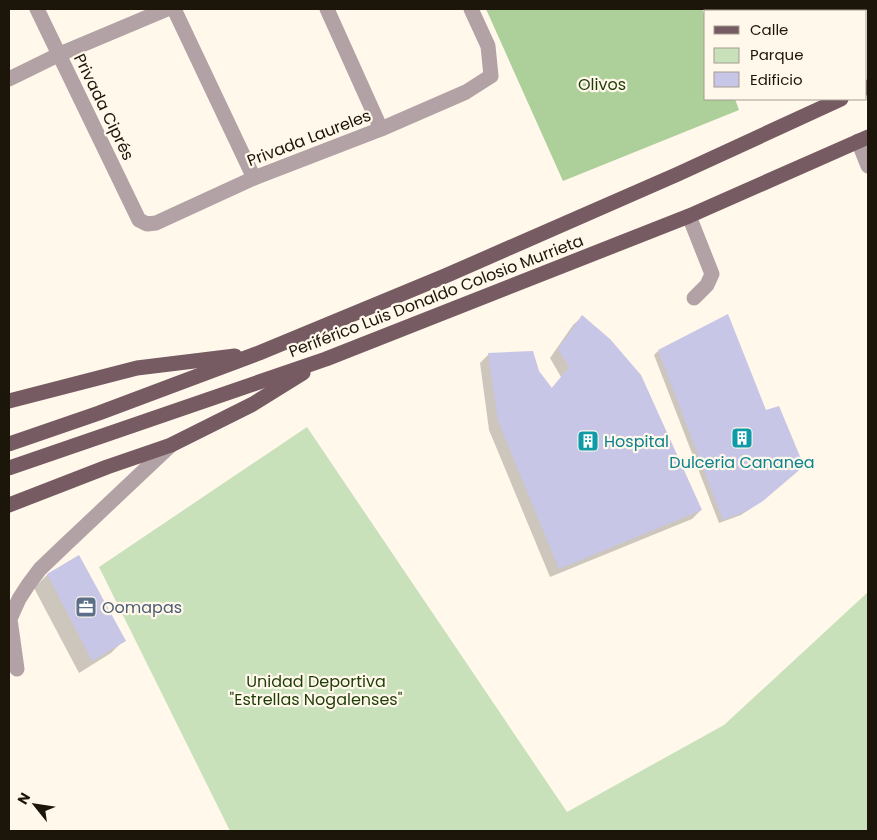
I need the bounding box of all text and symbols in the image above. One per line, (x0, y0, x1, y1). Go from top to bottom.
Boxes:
legend (704, 10, 867, 100)
text: Calle (750, 19, 788, 40)
text: Parque (750, 44, 803, 65)
street label: Privada Ciprés (68, 50, 140, 164)
text: Edificio (750, 69, 803, 90)
park label: Olivos (578, 73, 626, 96)
street label: Privada Laureles (244, 104, 374, 172)
street label: Periférico Luis Donaldo Colosio Murrieta (285, 229, 587, 363)
building icon: Dulceria Cananea (730, 426, 754, 450)
building icon: Hospital (576, 429, 600, 453)
place label: Hospital (604, 430, 669, 453)
place label: Dulceria Cananea (669, 451, 815, 474)
office icon: Oomapas (74, 595, 98, 619)
place label: Oomapas (102, 596, 182, 619)
park label: Unidad Deportiva "Estrellas Nogalenses" (230, 670, 403, 711)
north arrow (10, 780, 60, 830)
text: N (12, 789, 35, 808)

